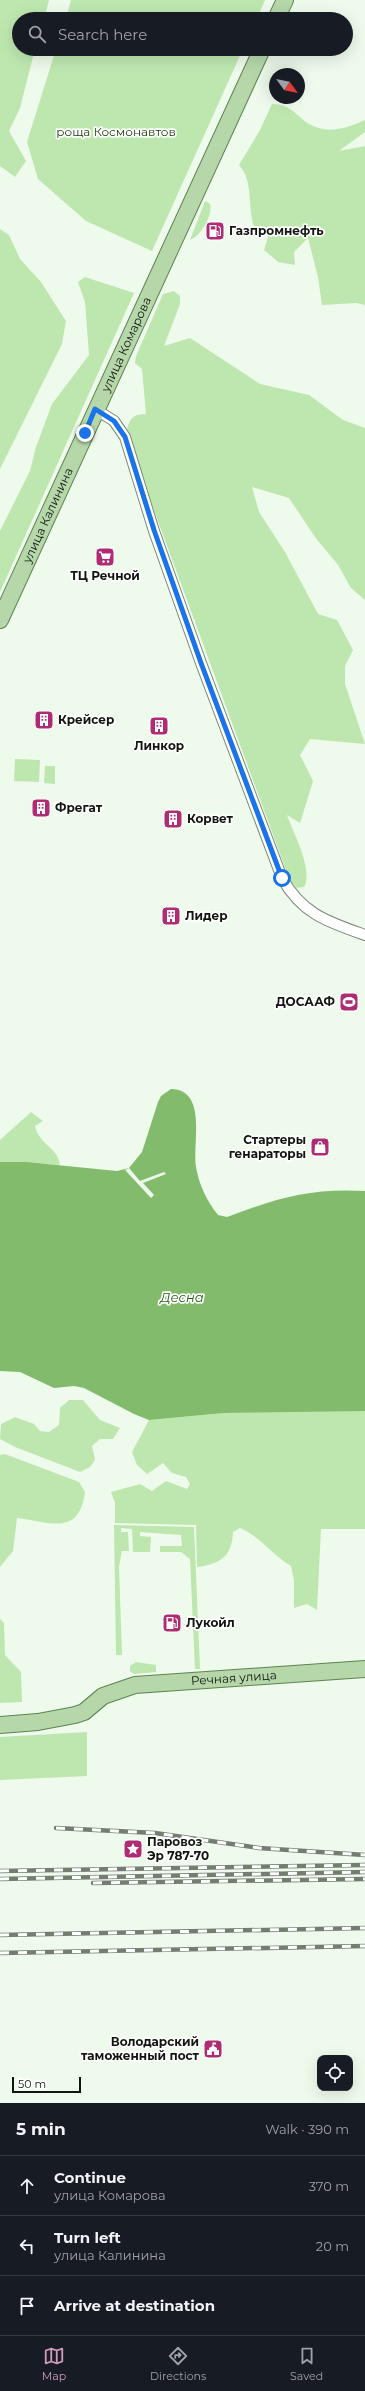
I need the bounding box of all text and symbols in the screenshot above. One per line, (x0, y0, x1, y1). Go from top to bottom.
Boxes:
search box (12, 12, 353, 56)
icon: search (26, 23, 48, 45)
text: Search here (58, 25, 147, 44)
north arrow (269, 68, 305, 104)
park label: роща Космонавтов (56, 124, 176, 139)
fuel station icon: Газпромнефть (204, 220, 226, 242)
place label: Газпромнефть (229, 223, 324, 238)
street label: улица Комарова (97, 294, 154, 395)
route end (76, 424, 94, 442)
street label: улица Калинина (19, 465, 76, 566)
supermarket icon: ТЦ Речной (94, 546, 116, 568)
place label: ТЦ Речной (70, 568, 140, 583)
building icon: Крейсер (33, 709, 55, 731)
place label: Крейсер (58, 712, 114, 727)
building icon: Линкор (148, 715, 170, 737)
place label: Линкор (134, 738, 184, 753)
building icon: Фрегат (30, 797, 52, 819)
place label: Фрегат (55, 800, 103, 815)
building icon: Корвет (162, 808, 184, 830)
place label: Корвет (187, 811, 234, 826)
route start (273, 869, 291, 887)
building icon: Лидер (160, 905, 182, 927)
place label: Лидер (185, 908, 228, 923)
sports icon: ДОСААФ (338, 991, 360, 1013)
place label: ДОСААФ (276, 994, 335, 1009)
place label: Стартеры генараторы (229, 1132, 306, 1161)
shop icon: Стартеры генараторы (309, 1136, 331, 1158)
water label: Десна (159, 1289, 204, 1305)
fuel station icon: Лукойл (161, 1612, 183, 1634)
place label: Лукойл (186, 1615, 235, 1630)
street label: Речная улица (190, 1667, 277, 1688)
place label: Паровоз Эр 787-70 (147, 1834, 209, 1863)
place icon: Паровоз Эр 787-70 (122, 1838, 144, 1860)
place label: Володарский таможенный пост (81, 2034, 200, 2063)
public building icon: Володарский таможенный пост (202, 2038, 224, 2060)
map controls (317, 2055, 353, 2091)
button: locate (317, 2055, 353, 2091)
scale bar (12, 2075, 81, 2094)
text: 50 m (18, 2077, 46, 2091)
text: 5 min (16, 2119, 66, 2139)
text: Walk · 390 m (265, 2121, 349, 2137)
text: Continue (54, 2168, 126, 2187)
icon: ahead (16, 2175, 38, 2197)
text: 370 m (309, 2178, 349, 2194)
text: улица Комарова (54, 2187, 166, 2203)
text: Turn left (54, 2228, 121, 2247)
icon: left (16, 2235, 38, 2257)
text: 20 m (316, 2238, 349, 2254)
text: улица Калинина (54, 2247, 166, 2263)
icon: arrive (16, 2295, 38, 2317)
text: Arrive at destination (54, 2296, 215, 2315)
tab: Map (42, 2345, 66, 2383)
tab: Directions (150, 2345, 206, 2383)
tab: Saved (290, 2345, 323, 2383)

